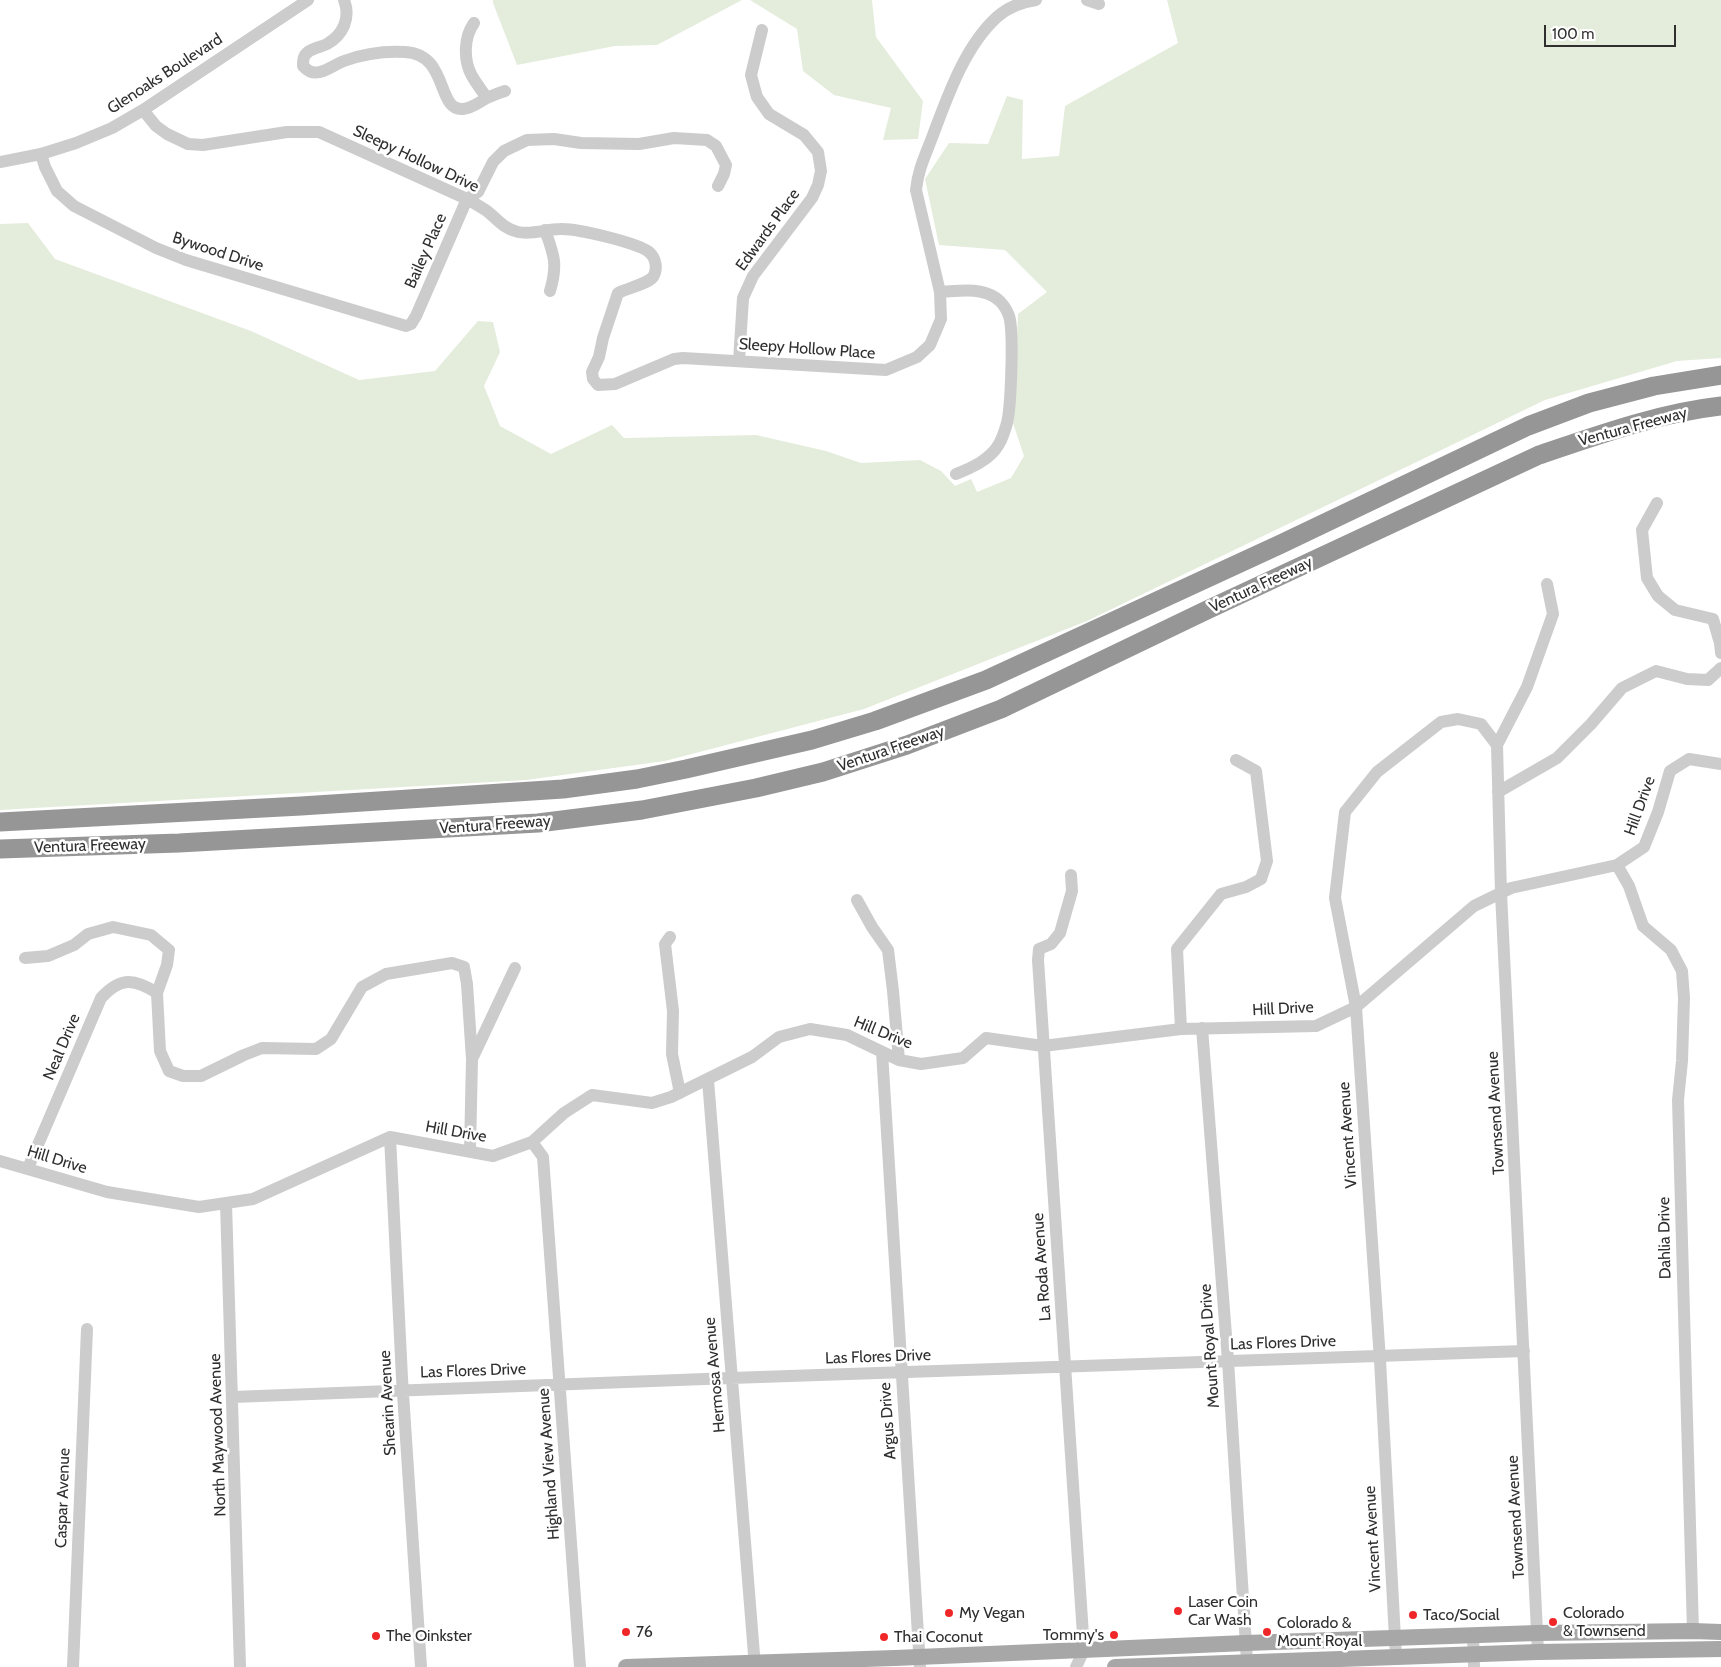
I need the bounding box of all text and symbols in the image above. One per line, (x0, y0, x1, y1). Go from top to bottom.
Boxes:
scale bar (1546, 15, 1678, 47)
text: 100 m (1552, 25, 1594, 43)
street label: Glenoaks Boulevard (104, 30, 226, 118)
street label: Sleepy Hollow Drive (350, 121, 482, 197)
street label: Edwards Place (732, 185, 804, 275)
street label: Bailey Place (401, 211, 451, 291)
street label: Bywood Drive (170, 228, 266, 276)
street label: Sleepy Hollow Place (738, 335, 876, 363)
street label: Ventura Freeway (1577, 403, 1689, 451)
street label: Ventura Freeway (1206, 553, 1316, 617)
street label: Ventura Freeway (835, 722, 947, 776)
street label: Hill Drive (1620, 774, 1660, 838)
street label: Ventura Freeway (439, 812, 551, 838)
street label: Ventura Freeway (34, 834, 146, 858)
street label: Hill Drive (1252, 998, 1314, 1020)
street label: Neal Drive (39, 1011, 85, 1083)
street label: Hill Drive (851, 1013, 915, 1053)
street label: Townsend Avenue (1483, 1051, 1509, 1175)
street label: Vincent Avenue (1335, 1081, 1361, 1189)
street label: Hill Drive (424, 1117, 488, 1147)
street label: Hill Drive (25, 1142, 89, 1178)
street label: Dahlia Drive (1655, 1197, 1675, 1279)
street label: La Roda Avenue (1029, 1212, 1055, 1322)
street label: Mount Royal Drive (1196, 1283, 1224, 1409)
street label: Hermosa Avenue (700, 1316, 730, 1434)
street label: Las Flores Drive (1230, 1332, 1336, 1354)
street label: Las Flores Drive (825, 1346, 931, 1368)
street label: Shearin Avenue (376, 1350, 400, 1456)
street label: North Maywood Avenue (206, 1353, 230, 1517)
street label: Las Flores Drive (420, 1360, 526, 1382)
street label: Argus Drive (876, 1382, 900, 1460)
street label: Highland View Avenue (534, 1387, 564, 1541)
street label: Caspar Avenue (52, 1448, 74, 1548)
street label: Townsend Avenue (1503, 1455, 1529, 1579)
street label: Vincent Avenue (1361, 1485, 1385, 1593)
place label: Laser Coin Car Wash (1188, 1592, 1258, 1630)
place label: My Vegan (959, 1603, 1025, 1623)
place label: Colorado & Townsend (1563, 1603, 1646, 1641)
marker: Laser Coin Car Wash (1172, 1605, 1184, 1617)
place label: Taco/Social (1423, 1605, 1500, 1625)
marker: My Vegan (943, 1607, 955, 1619)
marker: Taco/Social (1407, 1609, 1419, 1621)
place label: Colorado & Mount Royal (1277, 1613, 1362, 1651)
marker: Colorado & Townsend (1547, 1616, 1559, 1628)
place label: 76 (636, 1622, 653, 1642)
place label: Tommy's (1043, 1625, 1104, 1645)
place label: The Oinkster (386, 1626, 472, 1646)
marker: 76 (620, 1626, 632, 1638)
marker: Colorado & Mount Royal (1261, 1626, 1273, 1638)
place label: Thai Coconut (894, 1627, 983, 1647)
marker: Tommy's (1108, 1629, 1120, 1641)
marker: The Oinkster (370, 1630, 382, 1642)
marker: Thai Coconut (878, 1631, 890, 1643)

